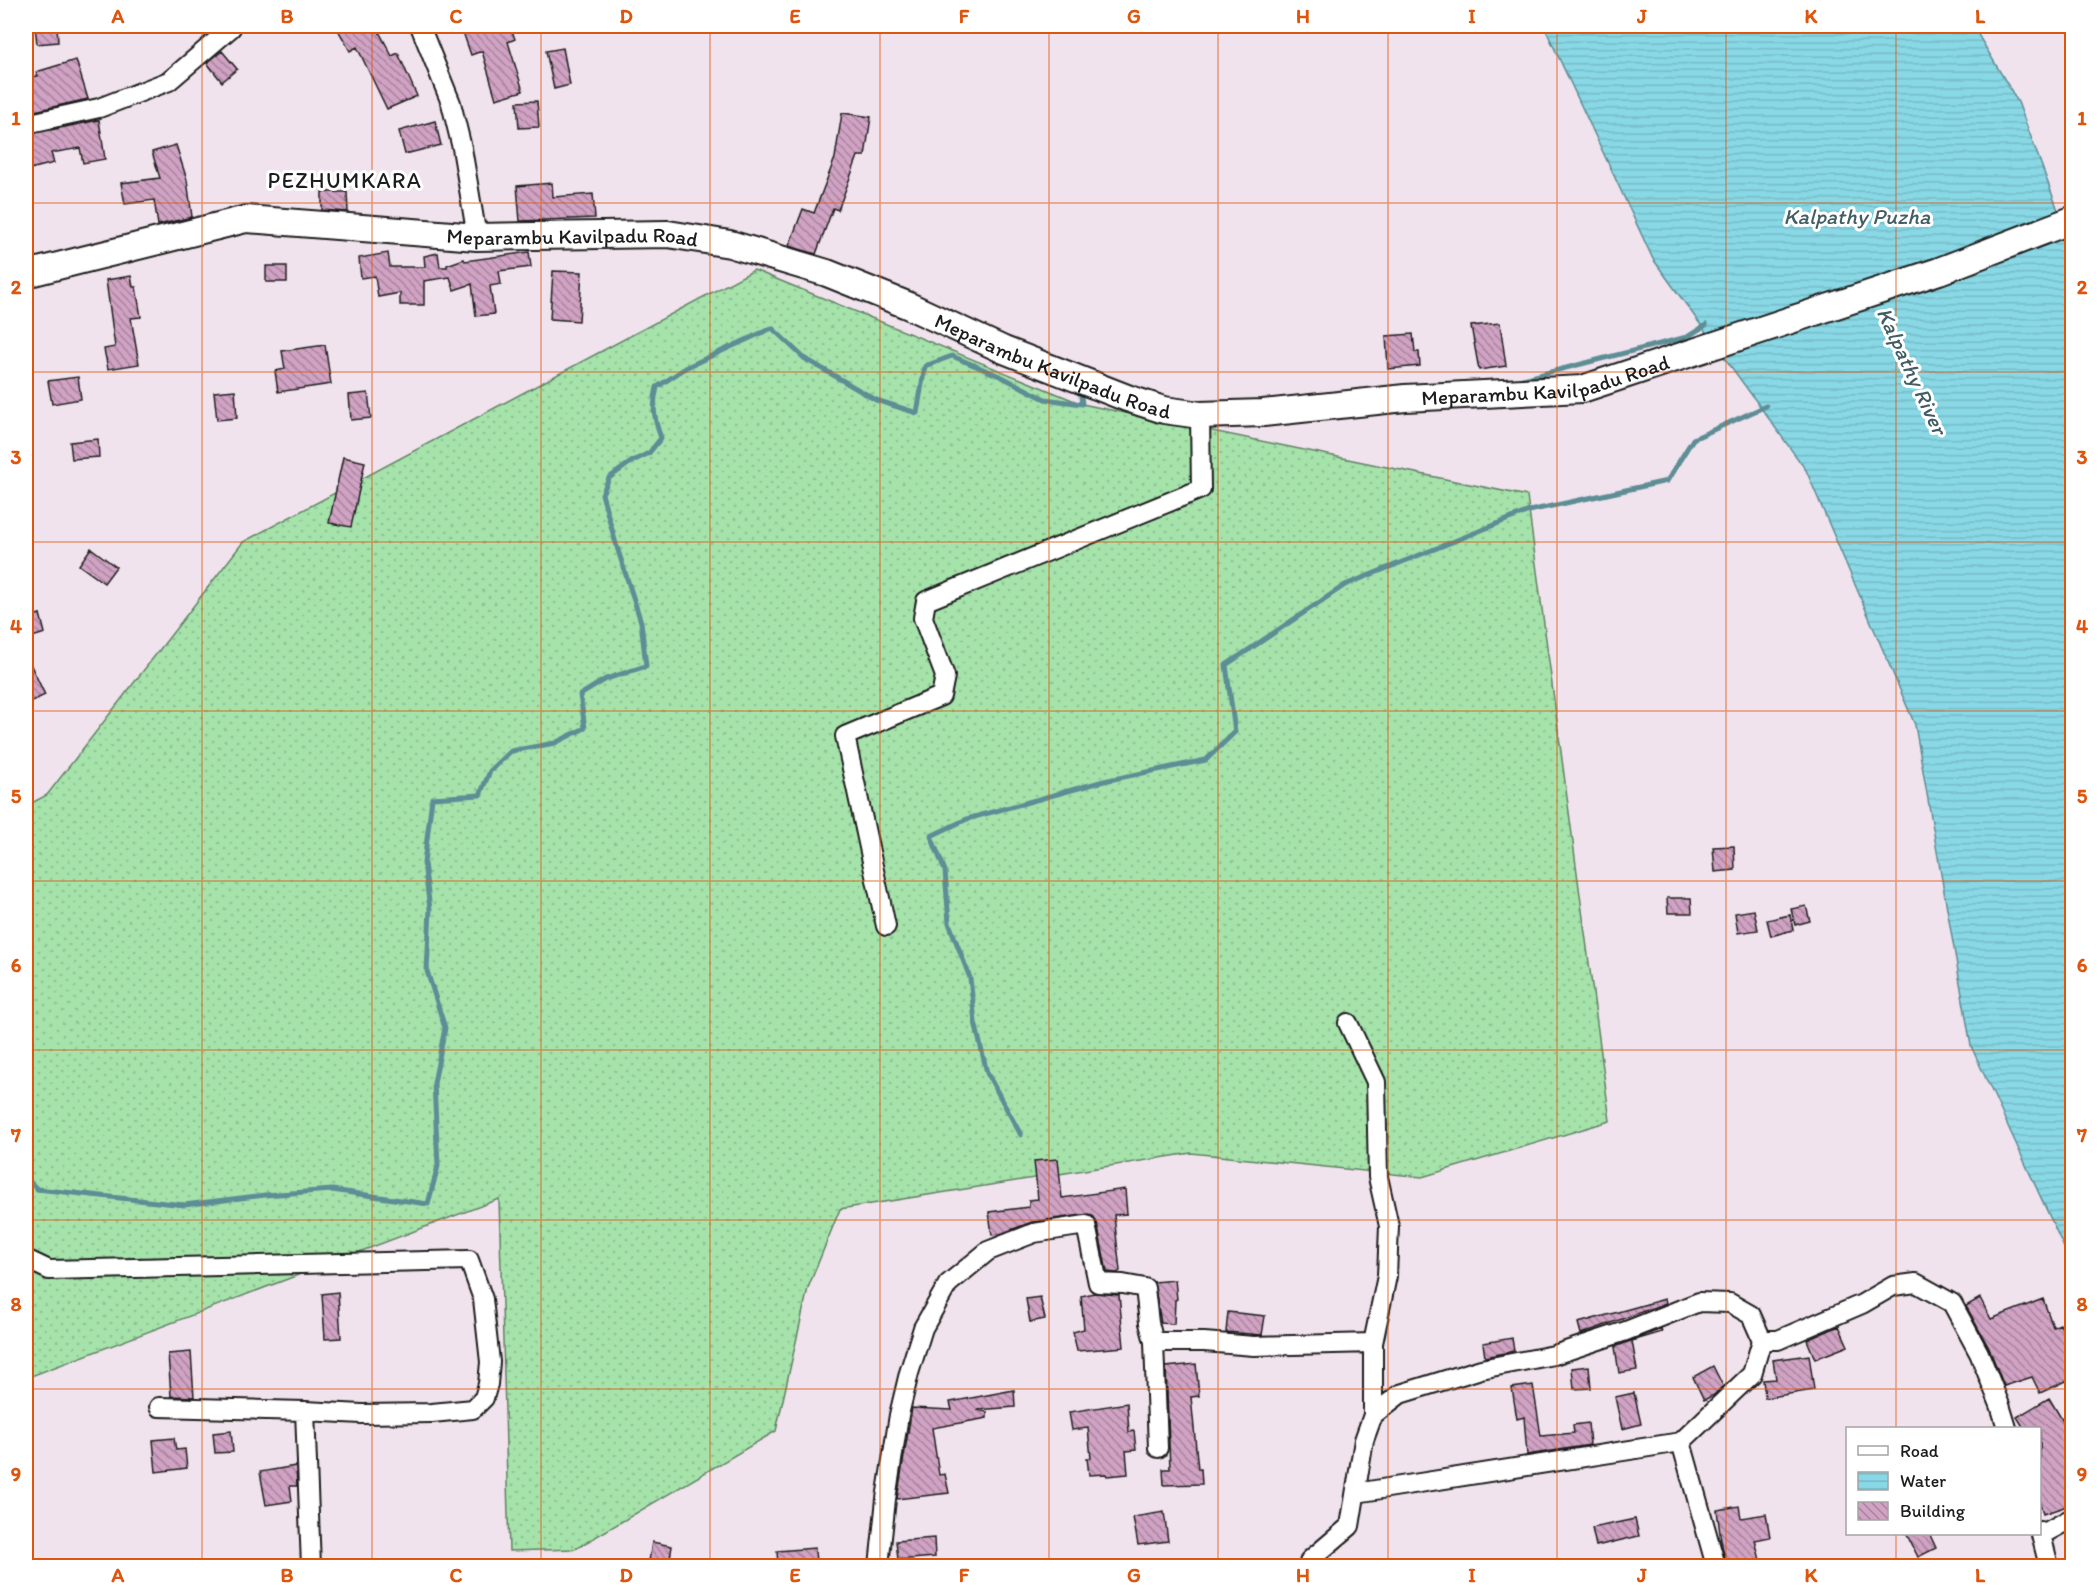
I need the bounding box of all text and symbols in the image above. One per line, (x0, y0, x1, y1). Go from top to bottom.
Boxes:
text: A (111, 4, 125, 28)
text: B (281, 4, 294, 28)
text: C (450, 4, 463, 28)
text: D (619, 4, 633, 28)
text: E (789, 4, 801, 28)
text: F (959, 4, 970, 28)
text: G (1127, 4, 1141, 28)
text: H (1296, 4, 1310, 28)
text: I (1468, 4, 1476, 28)
text: J (1636, 4, 1647, 28)
text: K (1805, 4, 1819, 28)
text: L (1975, 4, 1986, 28)
text: 1 (11, 106, 21, 130)
text: 1 (2077, 106, 2087, 130)
district label: PEZHUMKARA (268, 167, 422, 194)
water label: Kalpathy Puzha (1783, 203, 1931, 230)
street label: Meparambu Kavilpadu Road (446, 221, 701, 251)
text: 2 (11, 275, 22, 299)
text: 2 (2077, 275, 2088, 299)
water label: Kalpathy River (1871, 303, 1954, 441)
street label: Meparambu Kavilpadu Road (931, 307, 1173, 423)
street label: Meparambu Kavilpadu Road (1421, 348, 1673, 410)
text: 3 (11, 445, 22, 469)
text: 3 (2077, 445, 2088, 469)
text: 4 (10, 614, 22, 638)
text: 4 (2076, 614, 2088, 638)
text: 5 (11, 784, 22, 808)
text: 5 (2077, 784, 2088, 808)
text: 6 (11, 953, 22, 977)
text: 6 (2077, 953, 2088, 977)
text: 7 (10, 1123, 21, 1147)
text: 7 (2076, 1123, 2087, 1147)
text: 8 (11, 1292, 22, 1316)
text: 8 (2077, 1292, 2088, 1316)
legend (1846, 1427, 2041, 1535)
text: Road (1900, 1440, 1939, 1462)
text: 9 (11, 1462, 21, 1486)
text: 9 (2077, 1462, 2087, 1486)
text: Water (1900, 1470, 1946, 1492)
text: Building (1900, 1500, 1966, 1522)
text: A (111, 1563, 125, 1587)
text: B (281, 1563, 294, 1587)
text: C (450, 1563, 463, 1587)
text: D (619, 1563, 633, 1587)
text: E (789, 1563, 801, 1587)
text: F (959, 1563, 970, 1587)
text: G (1127, 1563, 1141, 1587)
text: H (1296, 1563, 1310, 1587)
text: I (1468, 1563, 1476, 1587)
text: J (1636, 1563, 1647, 1587)
text: K (1805, 1563, 1819, 1587)
text: L (1975, 1563, 1986, 1587)

